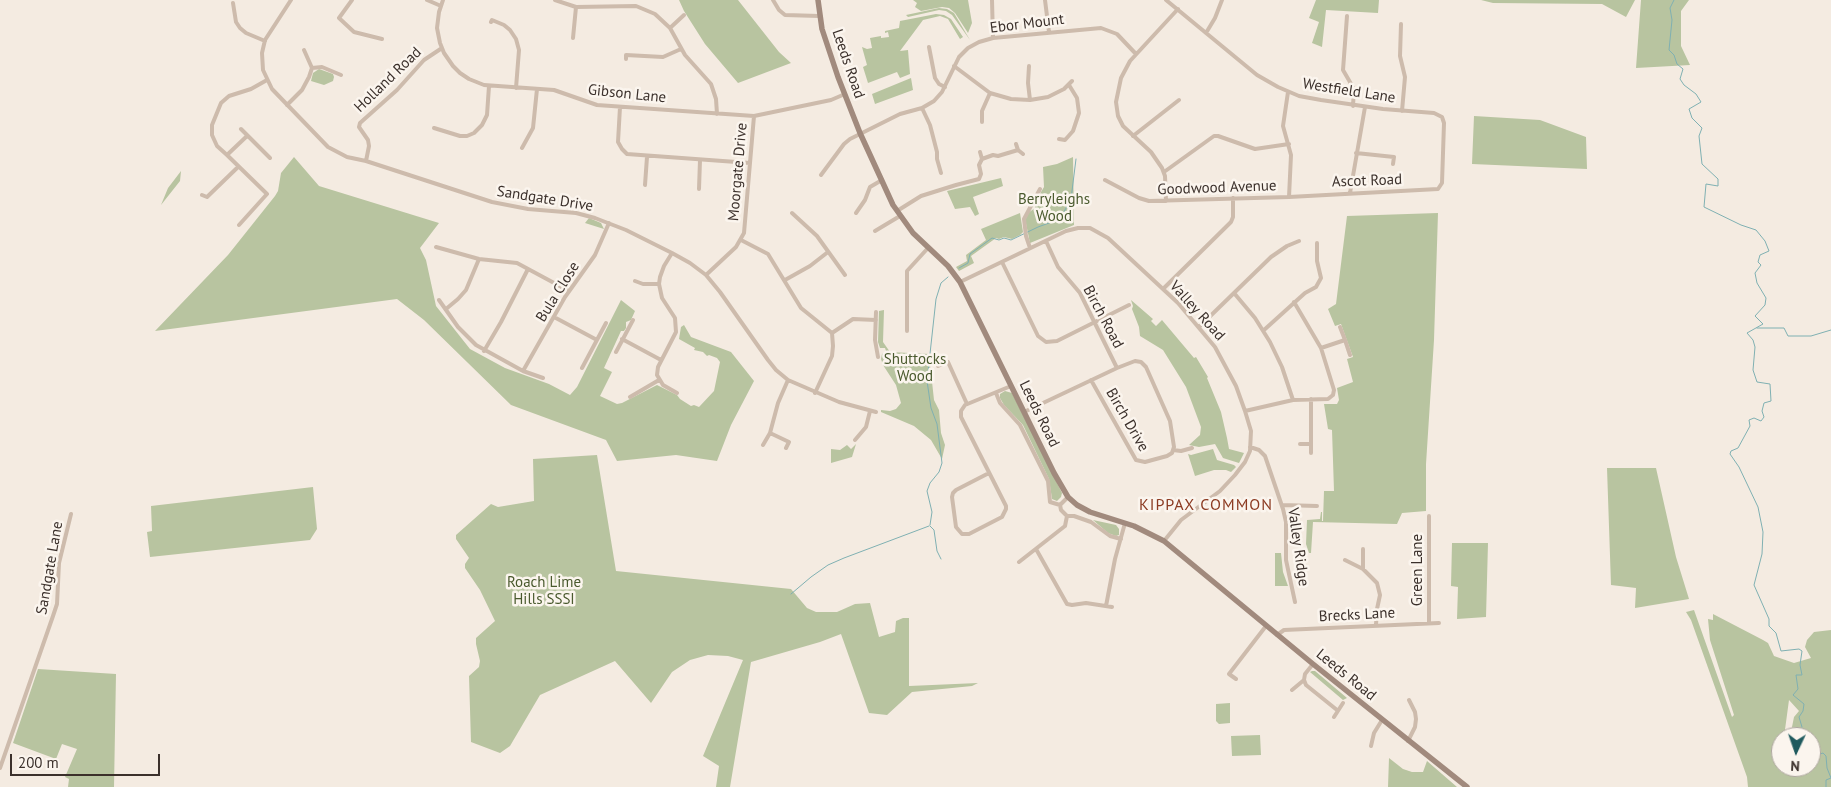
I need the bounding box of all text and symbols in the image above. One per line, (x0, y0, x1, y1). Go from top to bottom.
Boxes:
street label: Ebor Mount (989, 11, 1065, 37)
street label: Leeds Road (828, 27, 868, 101)
street label: Holland Road (351, 44, 425, 116)
street label: Westfield Lane (1301, 75, 1397, 107)
street label: Gibson Lane (587, 81, 667, 107)
street label: Moorgate Drive (725, 122, 751, 222)
street label: Ascot Road (1332, 171, 1402, 191)
street label: Goodwood Avenue (1157, 177, 1277, 199)
street label: Sandgate Drive (496, 182, 594, 216)
park label: Berryleighs Wood (1018, 191, 1090, 226)
street label: Bula Close (532, 259, 584, 325)
street label: Valley Road (1166, 277, 1228, 345)
street label: Birch Road (1079, 282, 1127, 352)
park label: Shuttocks Wood (884, 351, 946, 386)
street label: Leeds Road (1015, 378, 1063, 450)
street label: Birch Drive (1102, 385, 1152, 455)
district label: KIPPAX COMMON (1137, 495, 1275, 515)
street label: Valley Ridge (1284, 507, 1312, 587)
street label: Sandgate Lane (33, 520, 67, 616)
street label: Green Lane (1409, 534, 1427, 606)
park label: Roach Lime Hills SSSI (507, 574, 581, 609)
street label: Brecks Lane (1318, 604, 1396, 626)
street label: Leeds Road (1312, 645, 1380, 705)
north arrow (1771, 727, 1821, 777)
scale bar (12, 744, 162, 776)
text: 200 m (18, 753, 59, 772)
text: N (1790, 757, 1800, 775)

